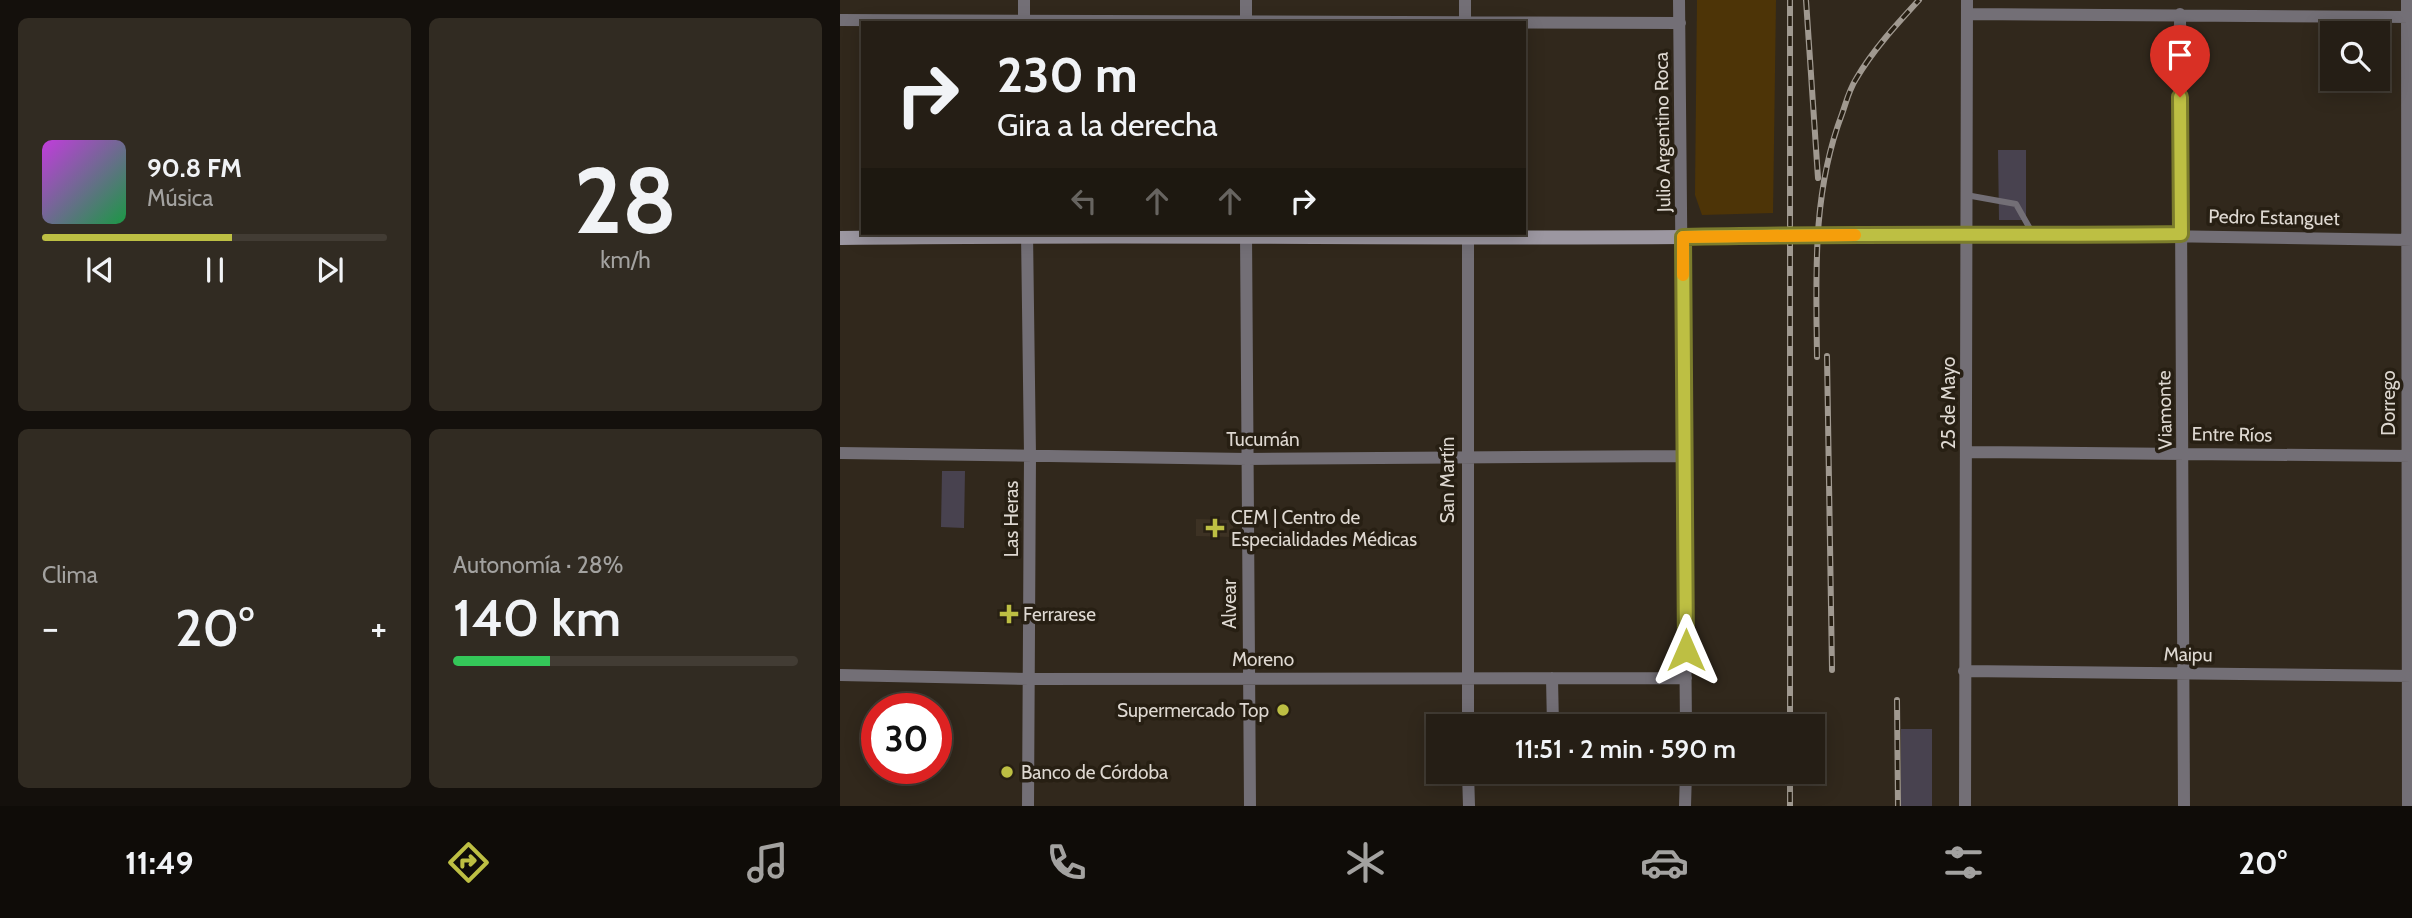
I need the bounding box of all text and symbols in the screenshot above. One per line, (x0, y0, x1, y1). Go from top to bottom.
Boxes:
map controls (2320, 21, 2390, 91)
button: search (2320, 21, 2390, 91)
pin (2150, 25, 2210, 97)
icon: arrive (2161, 36, 2199, 74)
text: 230 m (997, 45, 1138, 104)
icon: right (882, 49, 973, 140)
street label: Julio Argentino Roca (1650, 52, 1675, 213)
text: Gira a la derecha (997, 105, 1218, 144)
text: 28 (574, 145, 677, 256)
text: 90.8 FM (147, 152, 242, 184)
icon: left (1065, 182, 1103, 220)
icon: ahead (1138, 182, 1176, 220)
icon: ahead (1211, 182, 1249, 220)
icon: right (1284, 182, 1322, 220)
text: Música (147, 184, 213, 212)
street label: Pedro Estanguet (2208, 205, 2340, 230)
text: km/h (600, 246, 651, 274)
icon: previous (81, 251, 119, 289)
icon: pause (196, 251, 234, 289)
icon: next (311, 251, 349, 289)
street label: 25 de Mayo (1937, 357, 1960, 449)
street label: Viamonte (2152, 370, 2177, 450)
street label: Dorrego (2377, 370, 2400, 436)
street label: Entre Ríos (2191, 422, 2273, 447)
street label: Tucumán (1226, 428, 1300, 451)
street label: San Martín (1436, 437, 1459, 523)
street label: Las Heras (1000, 481, 1023, 557)
place label: CEM | Centro de Especialidades Médicas (1231, 506, 1417, 551)
marker: CEM | Centro de Especialidades Médicas (1205, 518, 1225, 538)
text: Autonomía · 28% (453, 551, 623, 579)
text: Clima (42, 561, 98, 589)
street label: Alvear (1218, 579, 1241, 629)
text: 140 km (453, 586, 621, 649)
text: 20° (175, 596, 254, 659)
place label: Ferrarese (1023, 603, 1096, 626)
text: − (42, 604, 59, 651)
text: + (370, 604, 387, 651)
marker: Ferrarese (1001, 606, 1017, 622)
position arrow (1649, 613, 1723, 687)
street label: Maipu (2163, 643, 2213, 666)
street label: Moreno (1232, 648, 1294, 671)
speed limit sign: 30 (861, 693, 952, 784)
place label: Supermercado Top (1117, 699, 1269, 722)
marker: Supermercado Top (1275, 702, 1291, 718)
text: 11:51 · 2 min · 590 m (1515, 733, 1736, 765)
place label: Banco de Córdoba (1021, 761, 1168, 784)
marker: Banco de Córdoba (999, 764, 1015, 780)
icon: directions (444, 838, 493, 887)
icon: music (743, 838, 792, 887)
icon: phone (1042, 838, 1091, 887)
icon: climate (1341, 838, 1390, 887)
icon: car (1640, 838, 1689, 887)
icon: filters (1939, 838, 1988, 887)
text: 11:49 (125, 843, 194, 882)
text: 20° (2238, 843, 2287, 882)

